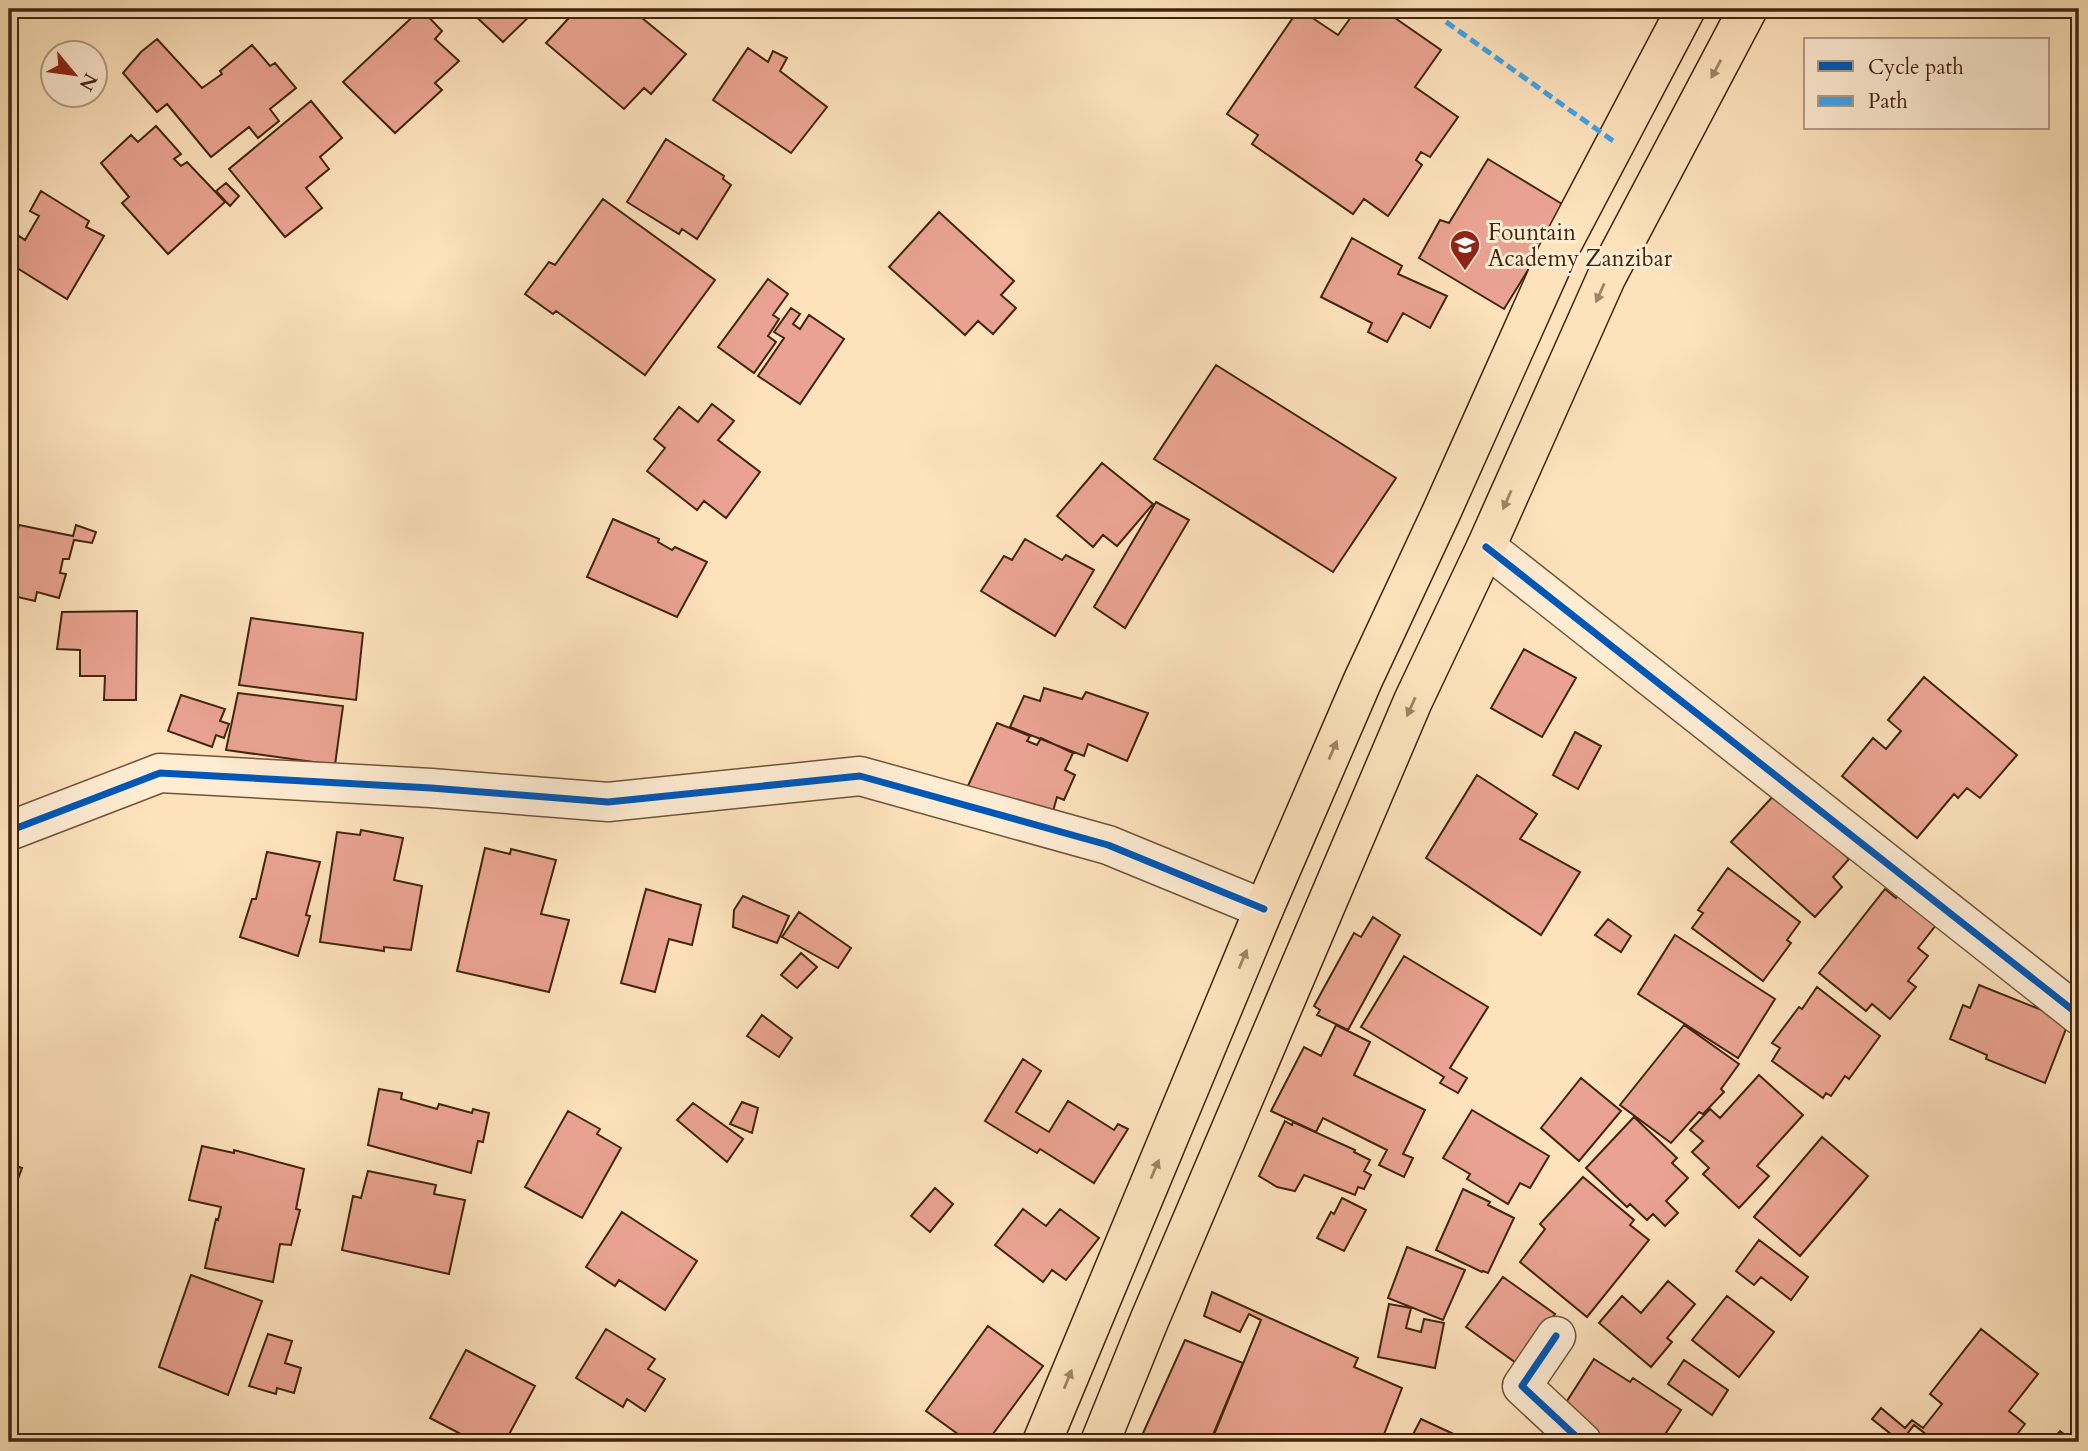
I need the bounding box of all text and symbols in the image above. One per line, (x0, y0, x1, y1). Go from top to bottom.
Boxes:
north arrow (38, 38, 108, 108)
legend (1804, 38, 2050, 130)
text: Cycle path (1868, 53, 1964, 82)
one-way arrow (1710, 59, 1722, 79)
text: N (72, 68, 103, 96)
text: Path (1868, 87, 1908, 116)
place label: Fountain Academy Zanzibar (1488, 217, 1673, 274)
school or university icon: Fountain Academy Zanzibar (1448, 228, 1482, 272)
one-way arrow (1594, 282, 1605, 303)
one-way arrow (1501, 490, 1513, 510)
one-way arrow (1405, 696, 1416, 717)
one-way arrow (1327, 740, 1339, 760)
one-way arrow (1237, 949, 1249, 969)
one-way arrow (1149, 1158, 1160, 1179)
one-way arrow (1062, 1368, 1073, 1389)

